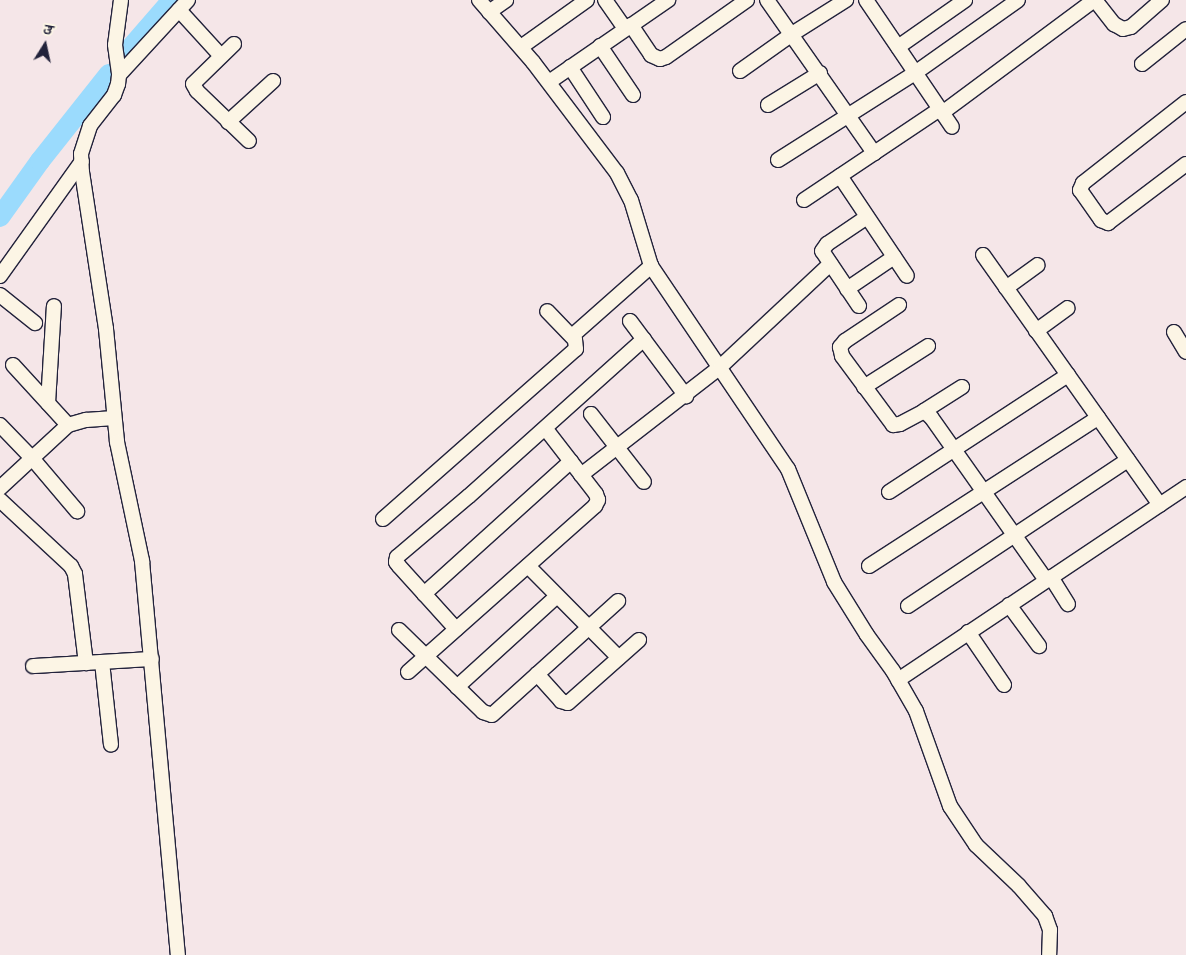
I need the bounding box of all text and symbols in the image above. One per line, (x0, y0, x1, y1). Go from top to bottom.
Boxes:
text: उ (41, 19, 54, 42)
north arrow (20, 20, 70, 70)

